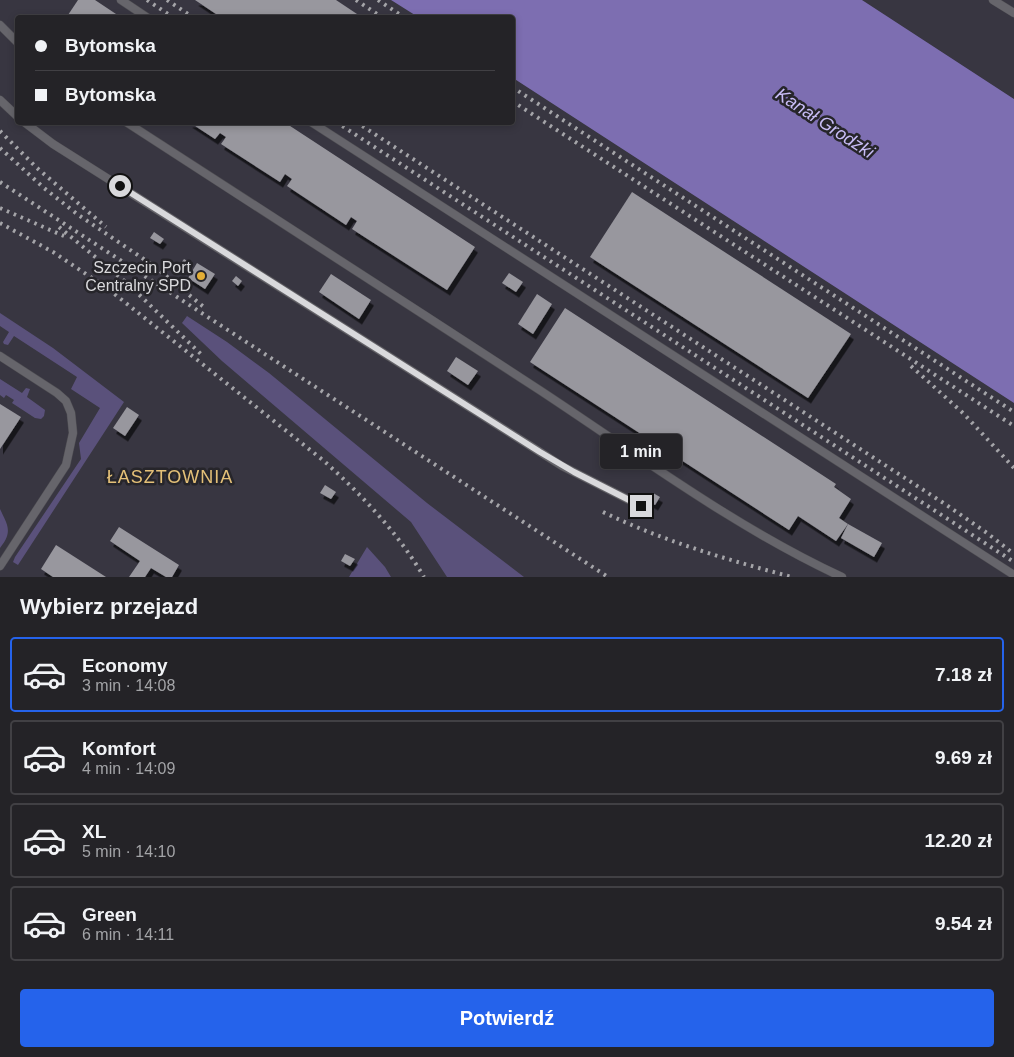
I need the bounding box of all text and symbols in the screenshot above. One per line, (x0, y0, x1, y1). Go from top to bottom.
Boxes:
text: Bytomska (65, 35, 156, 56)
text: Bytomska (65, 84, 156, 105)
water label: Kanał Grodzki (772, 84, 879, 163)
route start (109, 175, 131, 197)
place label: Szczecin Port Centralny SPD (85, 259, 192, 294)
marker: Szczecin Port Centralny SPD (195, 270, 207, 282)
callout: 1 min (600, 434, 682, 468)
text: 1 min (620, 443, 662, 460)
district label: ŁASZTOWNIA (107, 467, 233, 487)
route end (630, 495, 652, 517)
text: Wybierz przejazd (20, 594, 198, 619)
icon: car (22, 652, 67, 697)
text: Economy (82, 655, 168, 676)
text: 7.18 zł (935, 664, 992, 685)
text: 3 min · 14:08 (82, 677, 175, 694)
icon: car (22, 735, 67, 780)
text: Komfort (82, 738, 156, 759)
text: 9.69 zł (935, 747, 992, 768)
text: 4 min · 14:09 (82, 760, 175, 777)
icon: car (22, 818, 67, 863)
text: XL (82, 821, 106, 842)
text: 12.20 zł (924, 830, 992, 851)
text: 5 min · 14:10 (82, 843, 175, 860)
icon: car (22, 901, 67, 946)
text: Green (82, 904, 137, 925)
text: 9.54 zł (935, 913, 992, 934)
text: 6 min · 14:11 (82, 926, 174, 943)
button: Potwierdź (20, 989, 994, 1047)

